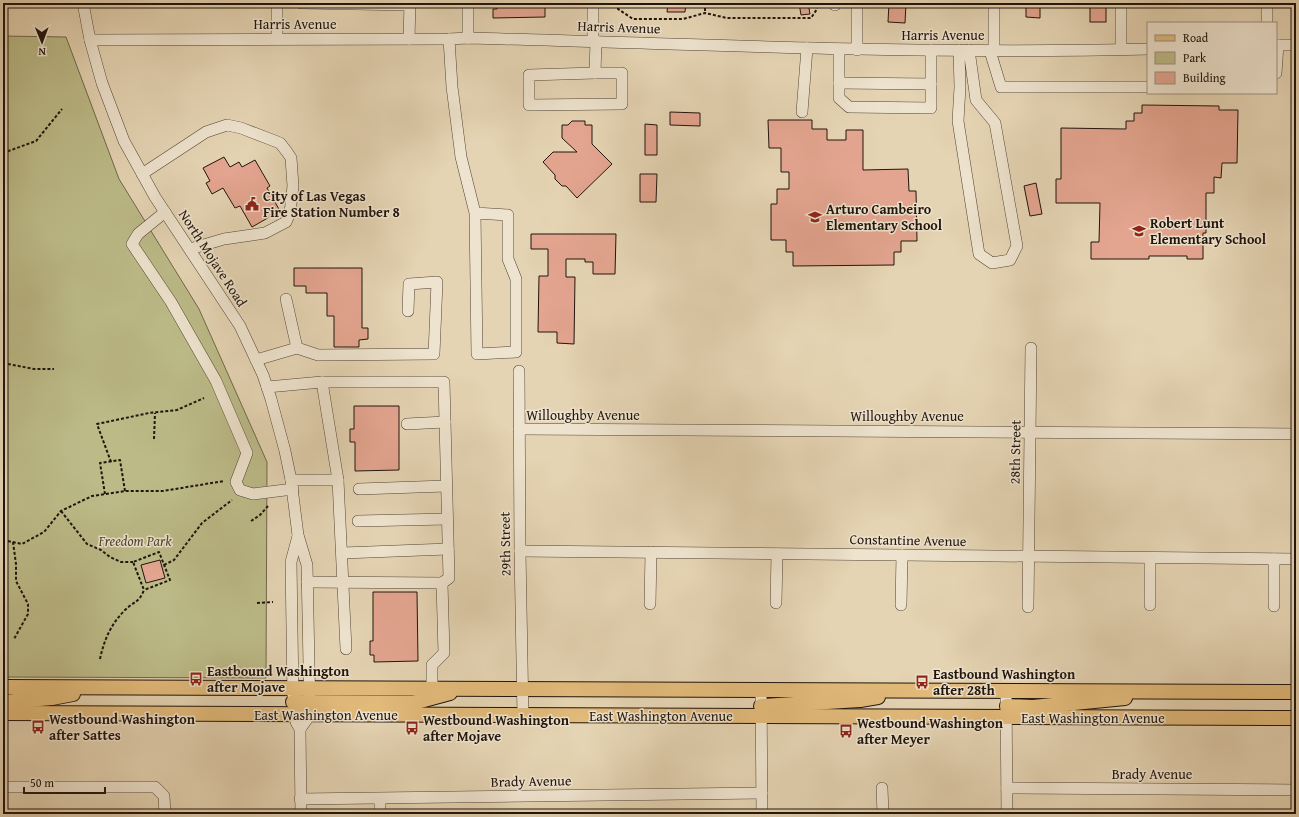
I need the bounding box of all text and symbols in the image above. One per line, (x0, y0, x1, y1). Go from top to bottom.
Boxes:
street label: Harris Avenue (253, 14, 337, 34)
street label: Harris Avenue (577, 16, 661, 38)
north arrow (22, 22, 62, 62)
legend (1147, 22, 1277, 94)
street label: Harris Avenue (901, 25, 985, 45)
text: Road (1183, 29, 1209, 46)
text: N (38, 44, 46, 60)
text: Park (1183, 49, 1207, 66)
text: Building (1183, 69, 1226, 86)
place label: City of Las Vegas Fire Station Number 8 (263, 186, 400, 222)
public building icon: City of Las Vegas Fire Station Number 8 (244, 196, 260, 212)
place label: Arturo Cambeiro Elementary School (826, 199, 943, 235)
street label: North Mojave Road (174, 205, 252, 311)
school or university icon: Arturo Cambeiro Elementary School (807, 209, 823, 225)
place label: Robert Lunt Elementary School (1150, 213, 1267, 249)
school or university icon: Robert Lunt Elementary School (1131, 223, 1147, 239)
street label: Willoughby Avenue (526, 405, 640, 425)
street label: Willoughby Avenue (850, 406, 964, 426)
street label: 28th Street (1004, 419, 1026, 485)
street label: 29th Street (494, 511, 516, 577)
street label: Constantine Avenue (849, 529, 967, 551)
park label: Freedom Park (97, 531, 172, 551)
place label: Eastbound Washington after Mojave (207, 661, 350, 697)
place label: Eastbound Washington after 28th (933, 664, 1076, 700)
bus stop icon: Eastbound Washington after Mojave (188, 671, 204, 687)
bus stop icon: Eastbound Washington after 28th (914, 674, 930, 690)
street label: East Washington Avenue (254, 705, 398, 725)
street label: East Washington Avenue (589, 706, 733, 726)
street label: East Washington Avenue (1021, 708, 1165, 728)
place label: Westbound Washington after Sattes (49, 709, 196, 745)
place label: Westbound Washington after Mojave (423, 710, 570, 746)
place label: Westbound Washington after Meyer (857, 713, 1004, 749)
bus stop icon: Westbound Washington after Sattes (30, 719, 46, 735)
bus stop icon: Westbound Washington after Mojave (404, 720, 420, 736)
bus stop icon: Westbound Washington after Meyer (838, 723, 854, 739)
street label: Brady Avenue (1112, 764, 1193, 784)
scale bar (24, 769, 105, 795)
street label: Brady Avenue (490, 770, 572, 792)
text: 50 m (30, 774, 54, 791)

